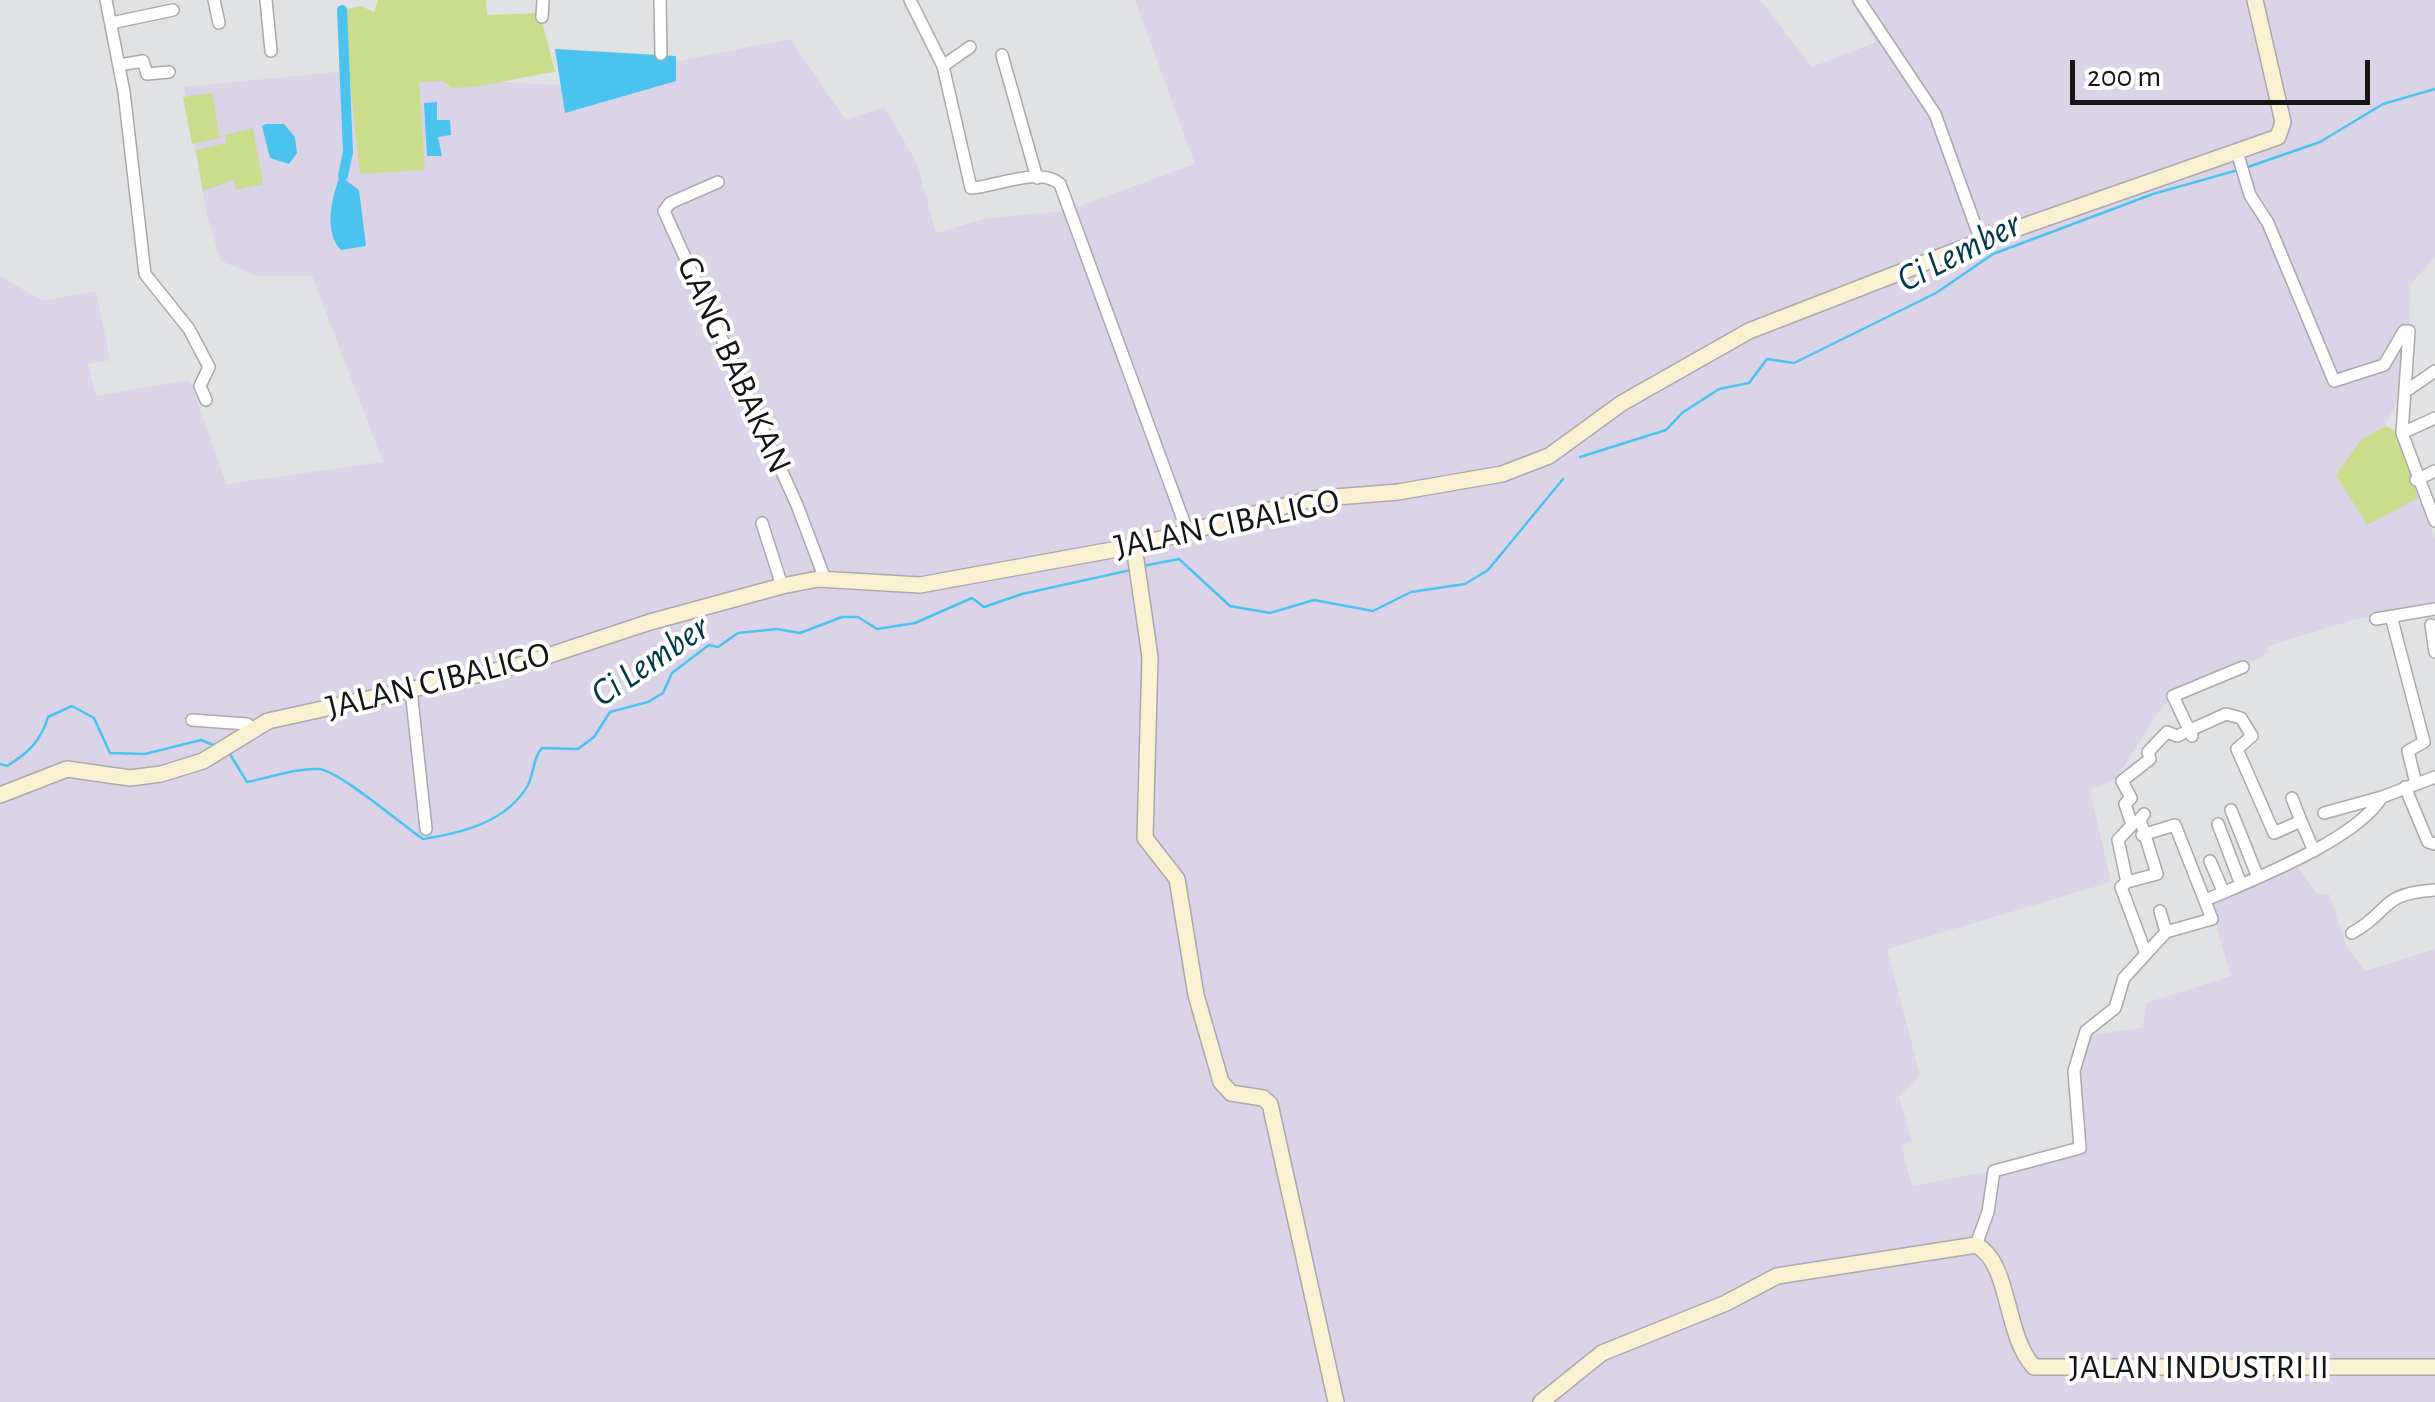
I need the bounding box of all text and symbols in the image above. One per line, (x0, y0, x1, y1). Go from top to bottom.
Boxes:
scale bar (2075, 40, 2375, 102)
text: 200 m (2087, 62, 2161, 92)
water label: Ci Lember (1890, 202, 2028, 302)
street label: GANG BABAKAN (668, 250, 800, 480)
street label: JALAN CIBALIGO (1111, 480, 1343, 568)
water label: Ci Lember (582, 605, 718, 717)
street label: JALAN CIBALIGO (322, 633, 554, 729)
street label: JALAN INDUSTRI II (2069, 1346, 2329, 1388)

